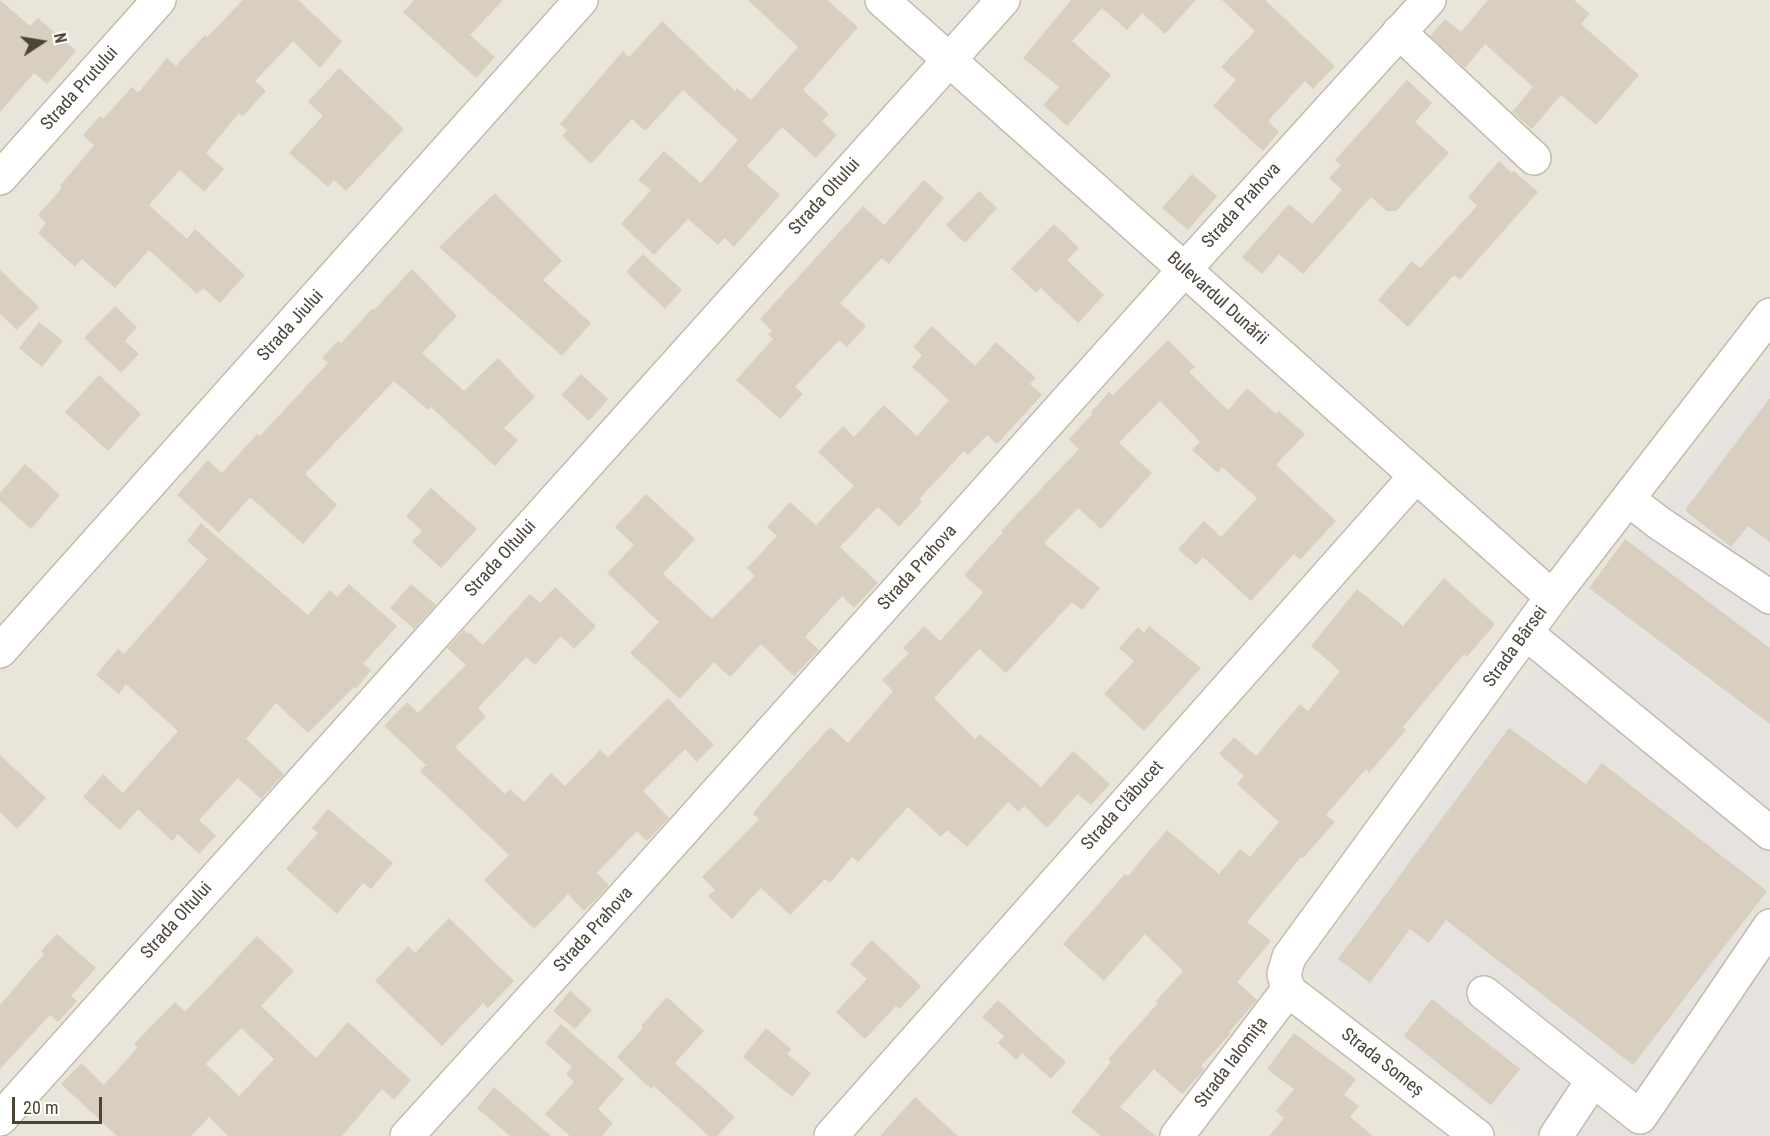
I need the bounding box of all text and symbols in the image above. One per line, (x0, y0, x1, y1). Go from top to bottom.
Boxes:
north arrow (12, 12, 72, 72)
text: N (50, 31, 70, 45)
street label: Strada Prutului (37, 43, 123, 135)
street label: Strada Oltului (785, 154, 865, 240)
street label: Strada Prahova (1198, 159, 1286, 253)
street label: Bulevardul Dunării (1162, 248, 1272, 350)
street label: Strada Jiului (253, 286, 329, 366)
street label: Strada Oltului (461, 516, 541, 602)
street label: Strada Prahova (874, 521, 962, 615)
street label: Strada Bârsei (1479, 602, 1553, 692)
street label: Strada Clăbucet (1077, 757, 1169, 855)
street label: Strada Oltului (137, 878, 217, 964)
street label: Strada Prahova (550, 883, 638, 977)
street label: Strada Ialomița (1191, 1013, 1273, 1113)
street label: Strada Someș (1336, 1024, 1428, 1102)
scale bar (15, 1085, 105, 1123)
text: 20 m (23, 1097, 58, 1118)

